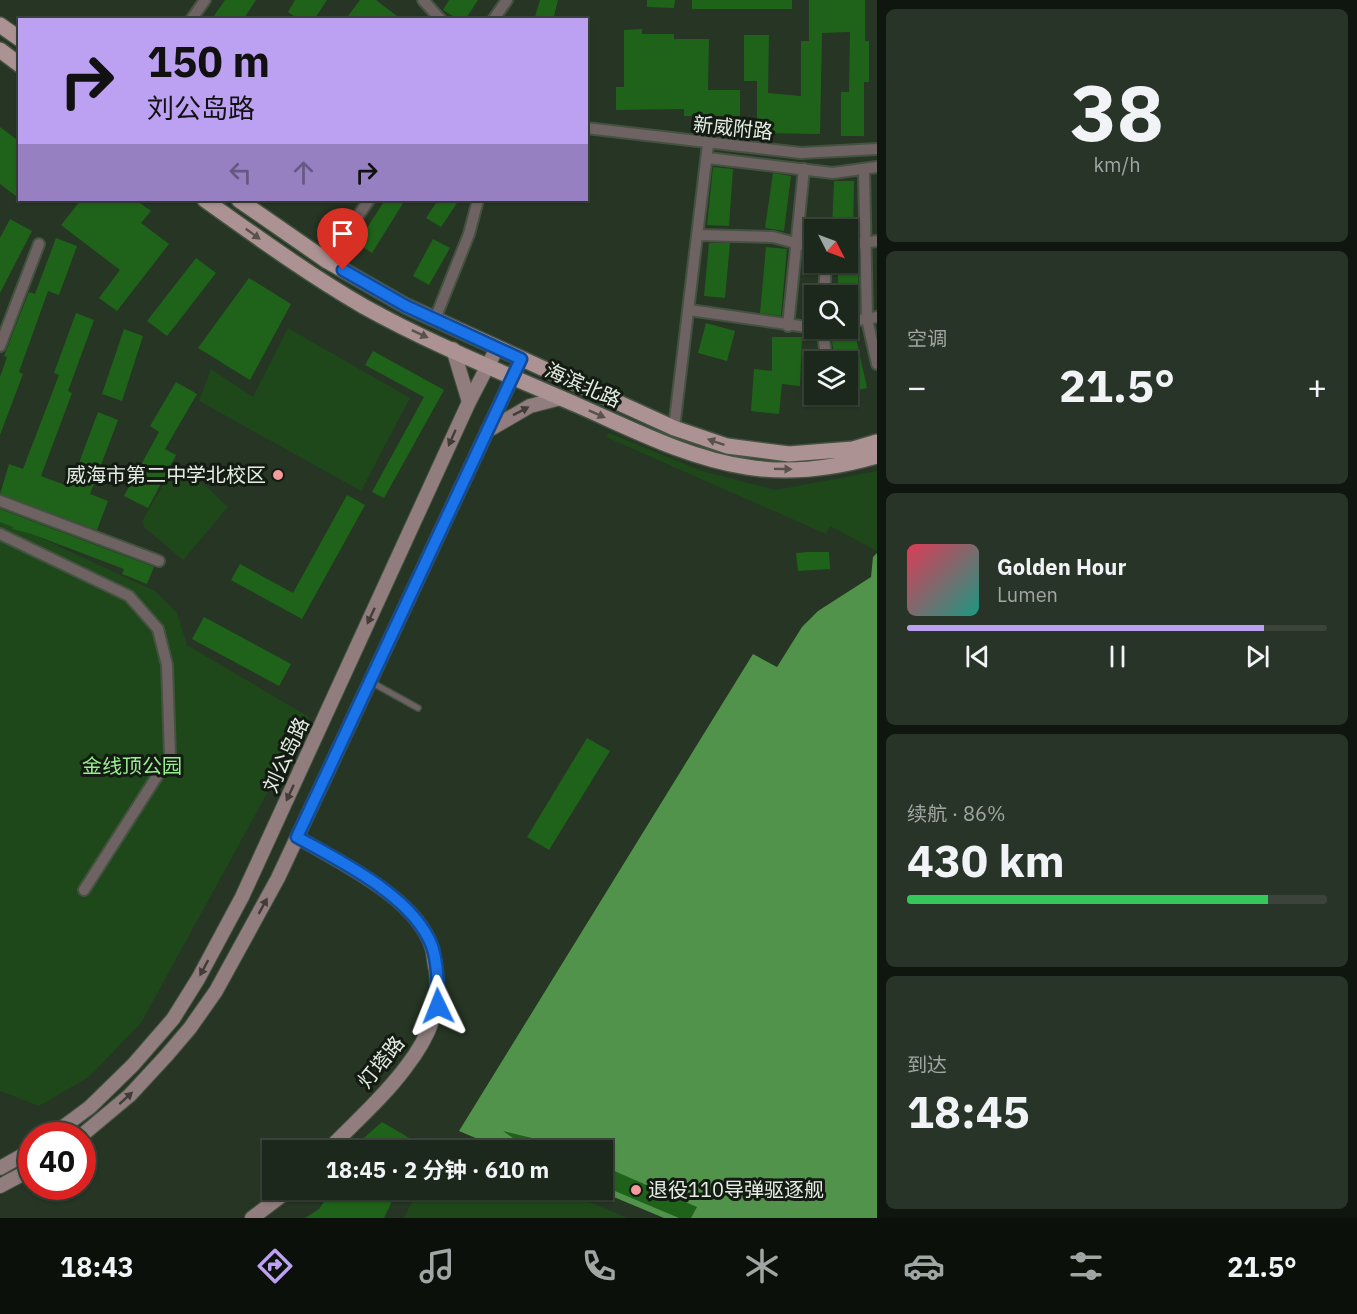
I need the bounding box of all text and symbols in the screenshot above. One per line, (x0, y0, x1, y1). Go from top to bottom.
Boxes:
text: 150 m (147, 34, 270, 89)
icon: right (48, 42, 126, 120)
text: 38 (1070, 61, 1164, 162)
text: 刘公岛路 (147, 90, 255, 125)
street label: 新威附路 (692, 110, 774, 145)
text: km/h (1093, 151, 1141, 178)
icon: left (224, 156, 257, 189)
icon: ahead (287, 156, 320, 189)
icon: right (350, 156, 383, 189)
pin (317, 208, 368, 270)
icon: arrive (326, 217, 359, 250)
north arrow (804, 219, 858, 273)
map controls (804, 219, 858, 405)
one-way arrow (244, 228, 260, 240)
button: search (804, 285, 858, 339)
text: 空调 (907, 325, 947, 352)
one-way arrow (411, 329, 428, 338)
button: layers (804, 351, 858, 405)
street label: 海滨北路 (541, 356, 625, 413)
text: 21.5° (1059, 356, 1175, 414)
text: − (907, 365, 927, 408)
text: + (1307, 365, 1327, 408)
one-way arrow (513, 406, 530, 416)
one-way arrow (589, 409, 607, 419)
one-way arrow (447, 430, 457, 448)
one-way arrow (707, 437, 725, 446)
place label: 威海市第二中学北校区 (66, 461, 266, 488)
one-way arrow (773, 464, 792, 474)
marker: 威海市第二中学北校区 (271, 468, 285, 482)
text: Golden Hour (997, 552, 1126, 581)
text: Lumen (997, 581, 1058, 608)
one-way arrow (367, 607, 376, 624)
icon: previous (961, 640, 994, 673)
icon: pause (1101, 640, 1134, 673)
icon: next (1241, 640, 1274, 673)
street label: 刘公岛路 (256, 713, 315, 797)
park label: 金线顶公园 (82, 752, 182, 779)
one-way arrow (285, 784, 295, 802)
text: 续航 · 86% (907, 800, 1006, 827)
text: 430 km (907, 831, 1065, 889)
one-way arrow (258, 897, 268, 914)
one-way arrow (199, 960, 209, 977)
position arrow (406, 974, 470, 1038)
street label: 灯塔路 (351, 1030, 410, 1093)
text: 到达 (907, 1051, 947, 1078)
text: 18:45 (907, 1082, 1030, 1140)
one-way arrow (118, 1091, 133, 1105)
speed limit sign: 40 (18, 1122, 96, 1200)
text: 18:45 · 2 分钟 · 610 m (326, 1155, 549, 1184)
place label: 退役110导弹驱逐舰 (648, 1176, 824, 1203)
marker: 退役110导弹驱逐舰 (629, 1183, 643, 1197)
icon: directions (254, 1245, 296, 1287)
icon: music (416, 1245, 458, 1287)
icon: phone (578, 1245, 620, 1287)
icon: climate (741, 1245, 783, 1287)
icon: car (903, 1245, 945, 1287)
icon: filters (1065, 1245, 1107, 1287)
text: 18:43 (60, 1249, 134, 1284)
text: 21.5° (1227, 1249, 1297, 1284)

